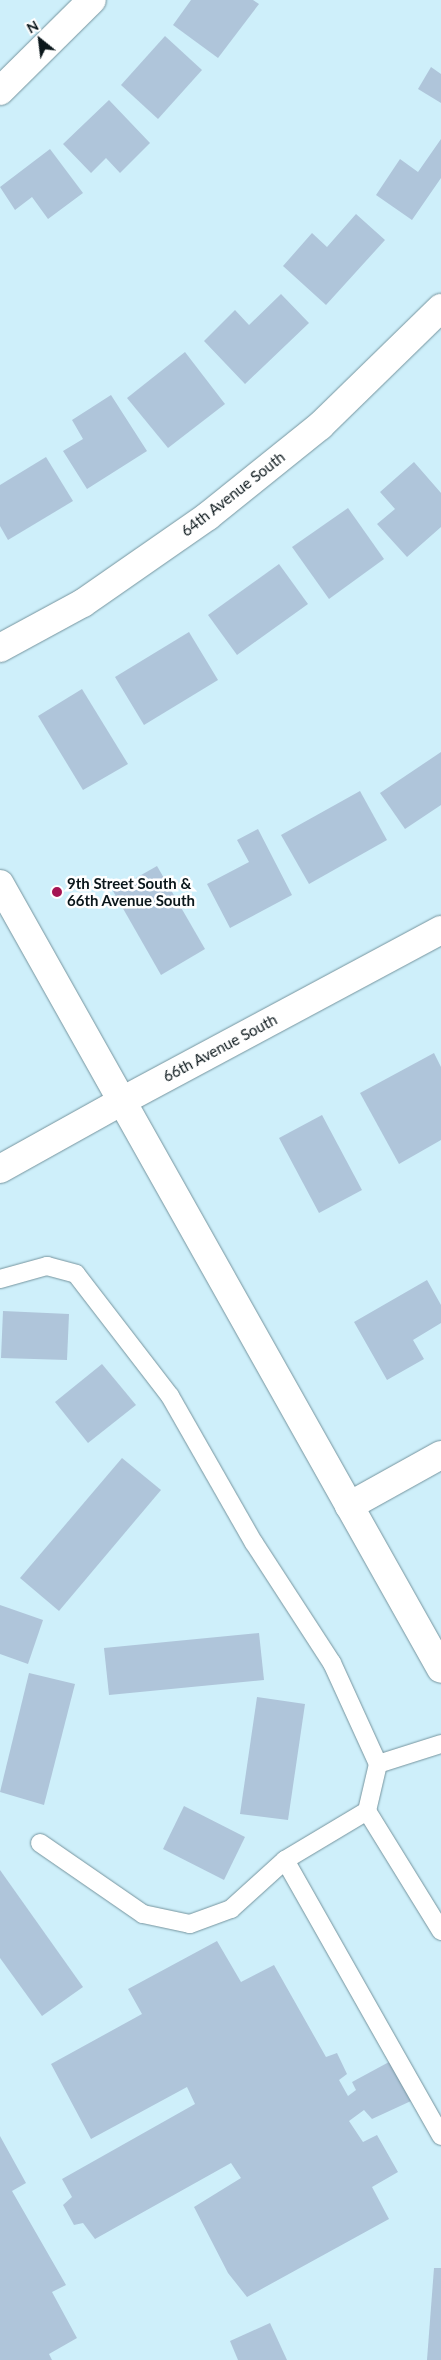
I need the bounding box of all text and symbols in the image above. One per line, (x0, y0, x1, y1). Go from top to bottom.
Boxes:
north arrow (15, 15, 65, 65)
text: N (24, 16, 41, 36)
street label: 64th Avenue South (177, 448, 289, 540)
place label: 9th Street South & 66th Avenue South (67, 874, 195, 909)
marker: 9th Street South & 66th Avenue South (51, 886, 63, 898)
street label: 66th Avenue South (160, 1010, 280, 1086)

